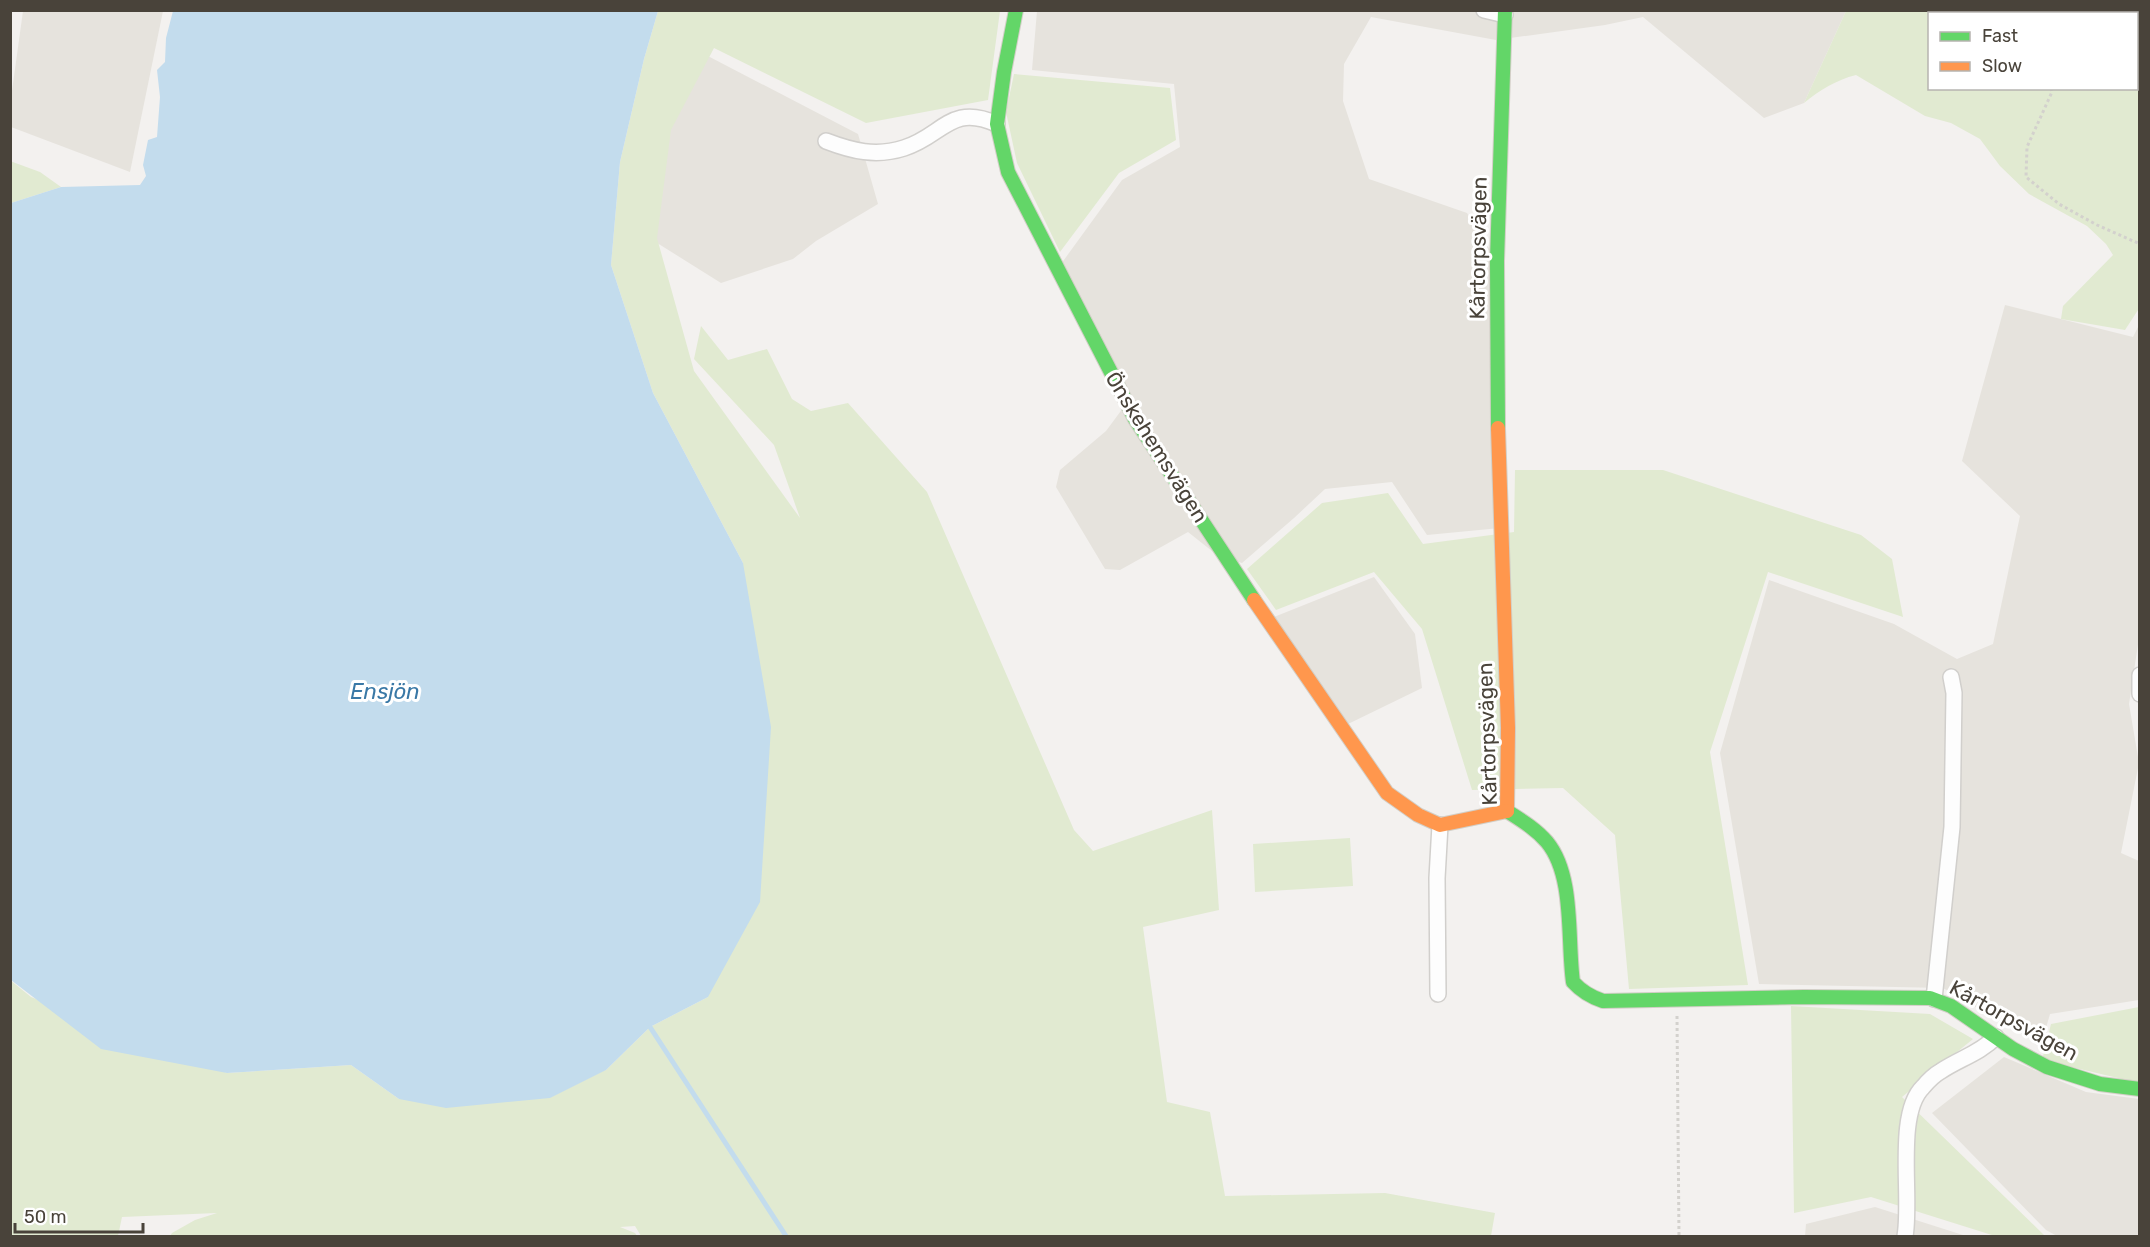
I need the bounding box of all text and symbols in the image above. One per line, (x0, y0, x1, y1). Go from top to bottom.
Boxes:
legend (1928, 12, 2138, 90)
text: Fast (1982, 25, 2018, 47)
text: Slow (1982, 55, 2022, 77)
street label: Kårtorpsvägen (1464, 176, 1492, 320)
street label: Önskehemsvägen (1101, 367, 1213, 527)
street label: Kårtorpsvägen (1472, 662, 1502, 806)
water label: Ensjön (350, 678, 420, 705)
street label: Kårtorpsvägen (1945, 974, 2083, 1066)
scale bar (15, 1196, 142, 1234)
text: 50 m (24, 1206, 67, 1228)

